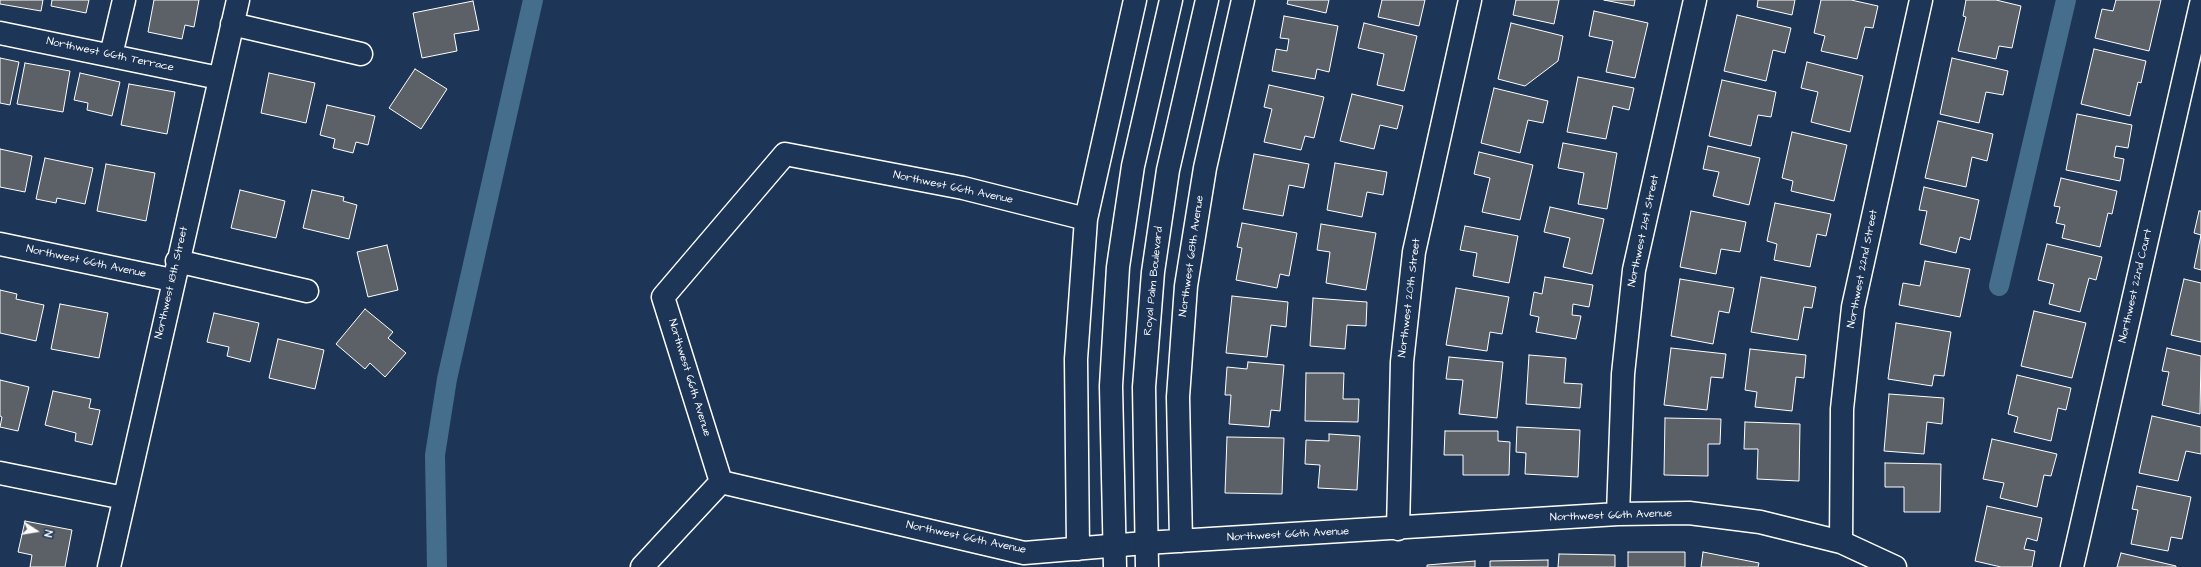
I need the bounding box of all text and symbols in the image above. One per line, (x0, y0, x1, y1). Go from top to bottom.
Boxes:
street label: Northwest 66th Terrace (45, 35, 175, 75)
street label: Northwest 66th Avenue (892, 169, 1014, 207)
street label: Northwest 21st Street (1626, 174, 1662, 288)
street label: Northwest 68th Avenue (1177, 195, 1207, 317)
street label: Northwest 22nd Street (1845, 209, 1881, 329)
street label: Northwest 18th Street (153, 225, 191, 341)
street label: Royal Palm Boulevard (1142, 226, 1166, 336)
street label: Northwest 22nd Court (2116, 228, 2156, 344)
street label: Northwest 20th Street (1396, 238, 1424, 358)
street label: Northwest 66th Avenue (25, 243, 147, 281)
street label: Northwest 66th Avenue (665, 318, 713, 438)
street label: Northwest 66th Avenue (1550, 507, 1672, 525)
north arrow (16, 511, 56, 551)
street label: Northwest 66th Avenue (905, 519, 1027, 557)
street label: Northwest 66th Avenue (1227, 525, 1349, 545)
text: N (40, 529, 56, 539)

